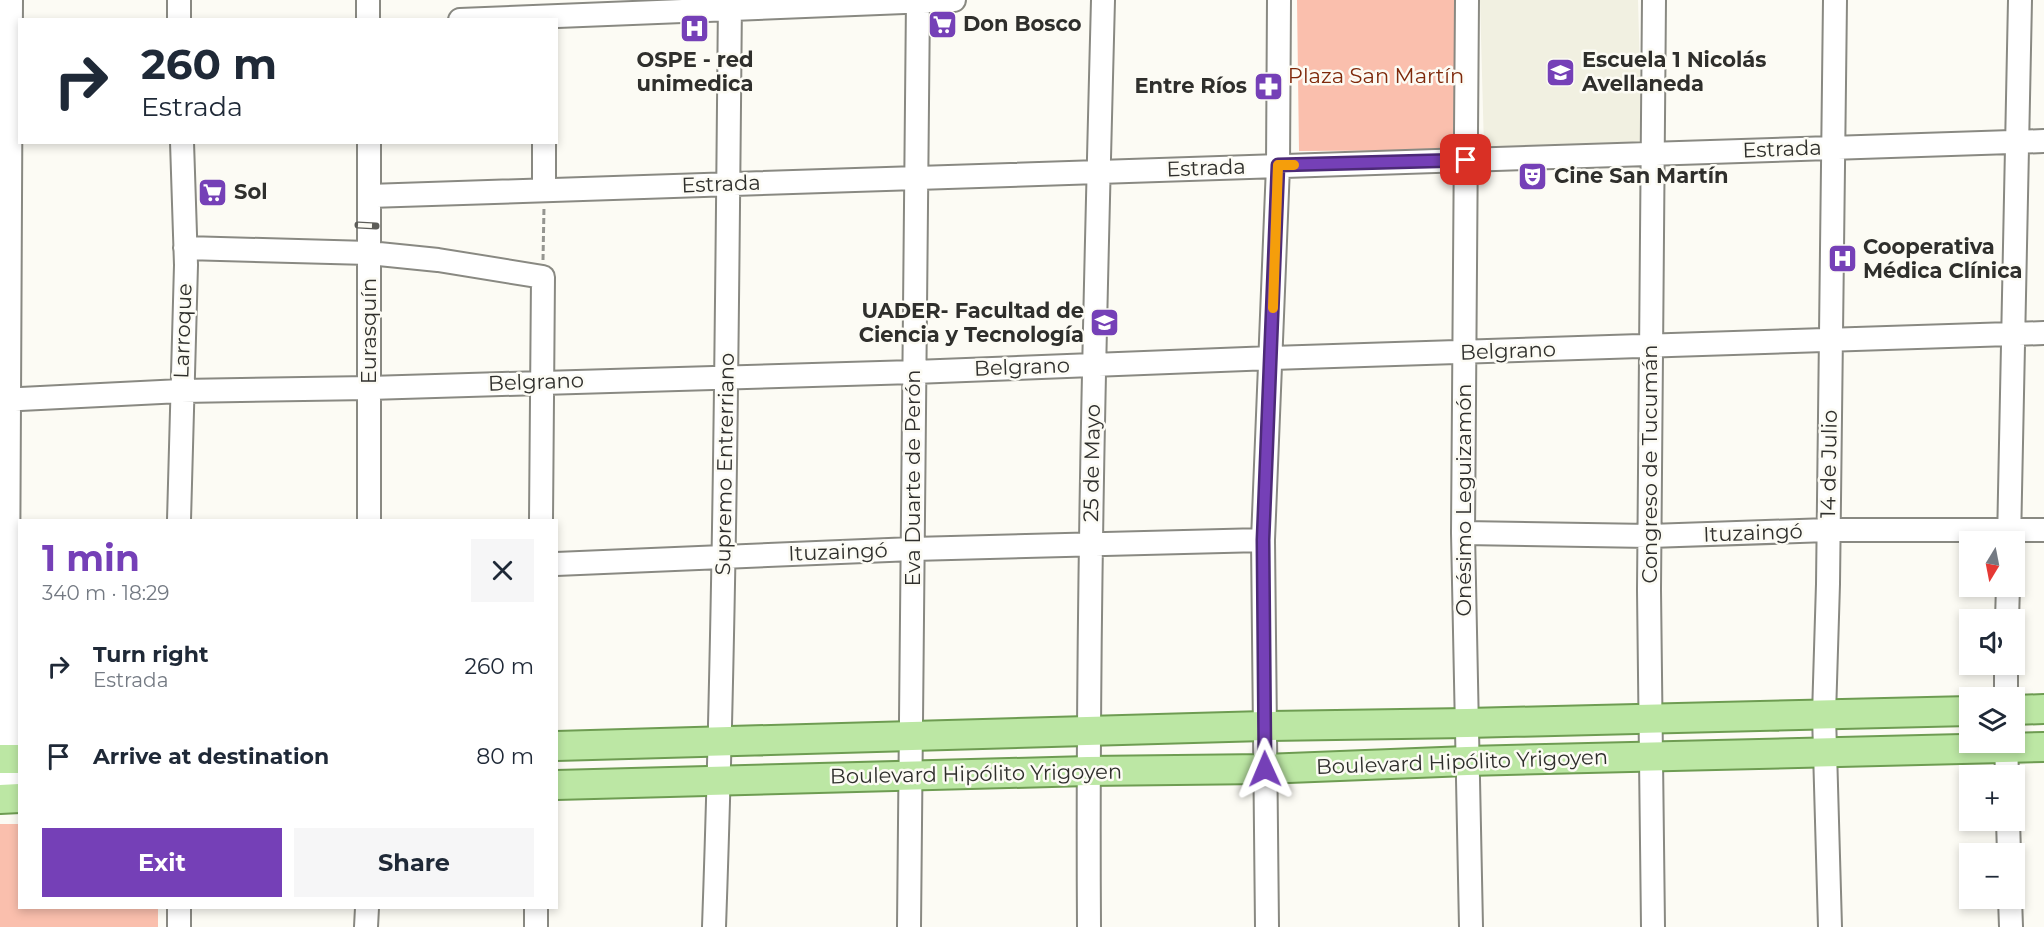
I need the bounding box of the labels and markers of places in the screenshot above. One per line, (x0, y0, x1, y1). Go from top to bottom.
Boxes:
supermarket icon: Don Bosco (926, 8, 958, 40)
place label: Don Bosco (963, 11, 1082, 36)
hospital icon: OSPE - red unimedica (679, 13, 711, 45)
place label: OSPE - red unimedica (636, 47, 754, 96)
place label: Escuela 1 Nicolás Avellaneda (1581, 47, 1766, 96)
school or university icon: Escuela 1 Nicolás Avellaneda (1545, 56, 1577, 88)
pharmacy icon: Entre Ríos (1252, 70, 1284, 102)
place label: Entre Ríos (1135, 73, 1247, 98)
pin (1440, 134, 1491, 185)
theatre icon: Cine San Martín (1517, 160, 1549, 192)
place label: Cine San Martín (1554, 163, 1728, 188)
supermarket icon: Sol (197, 176, 229, 208)
place label: Sol (234, 179, 267, 204)
place label: Cooperativa Médica Clínica (1863, 234, 2023, 283)
hospital icon: Cooperativa Médica Clínica (1826, 243, 1858, 275)
place label: UADER- Facultad de Ciencia y Tecnología (859, 298, 1084, 347)
school or university icon: UADER- Facultad de Ciencia y Tecnología (1089, 307, 1121, 339)

